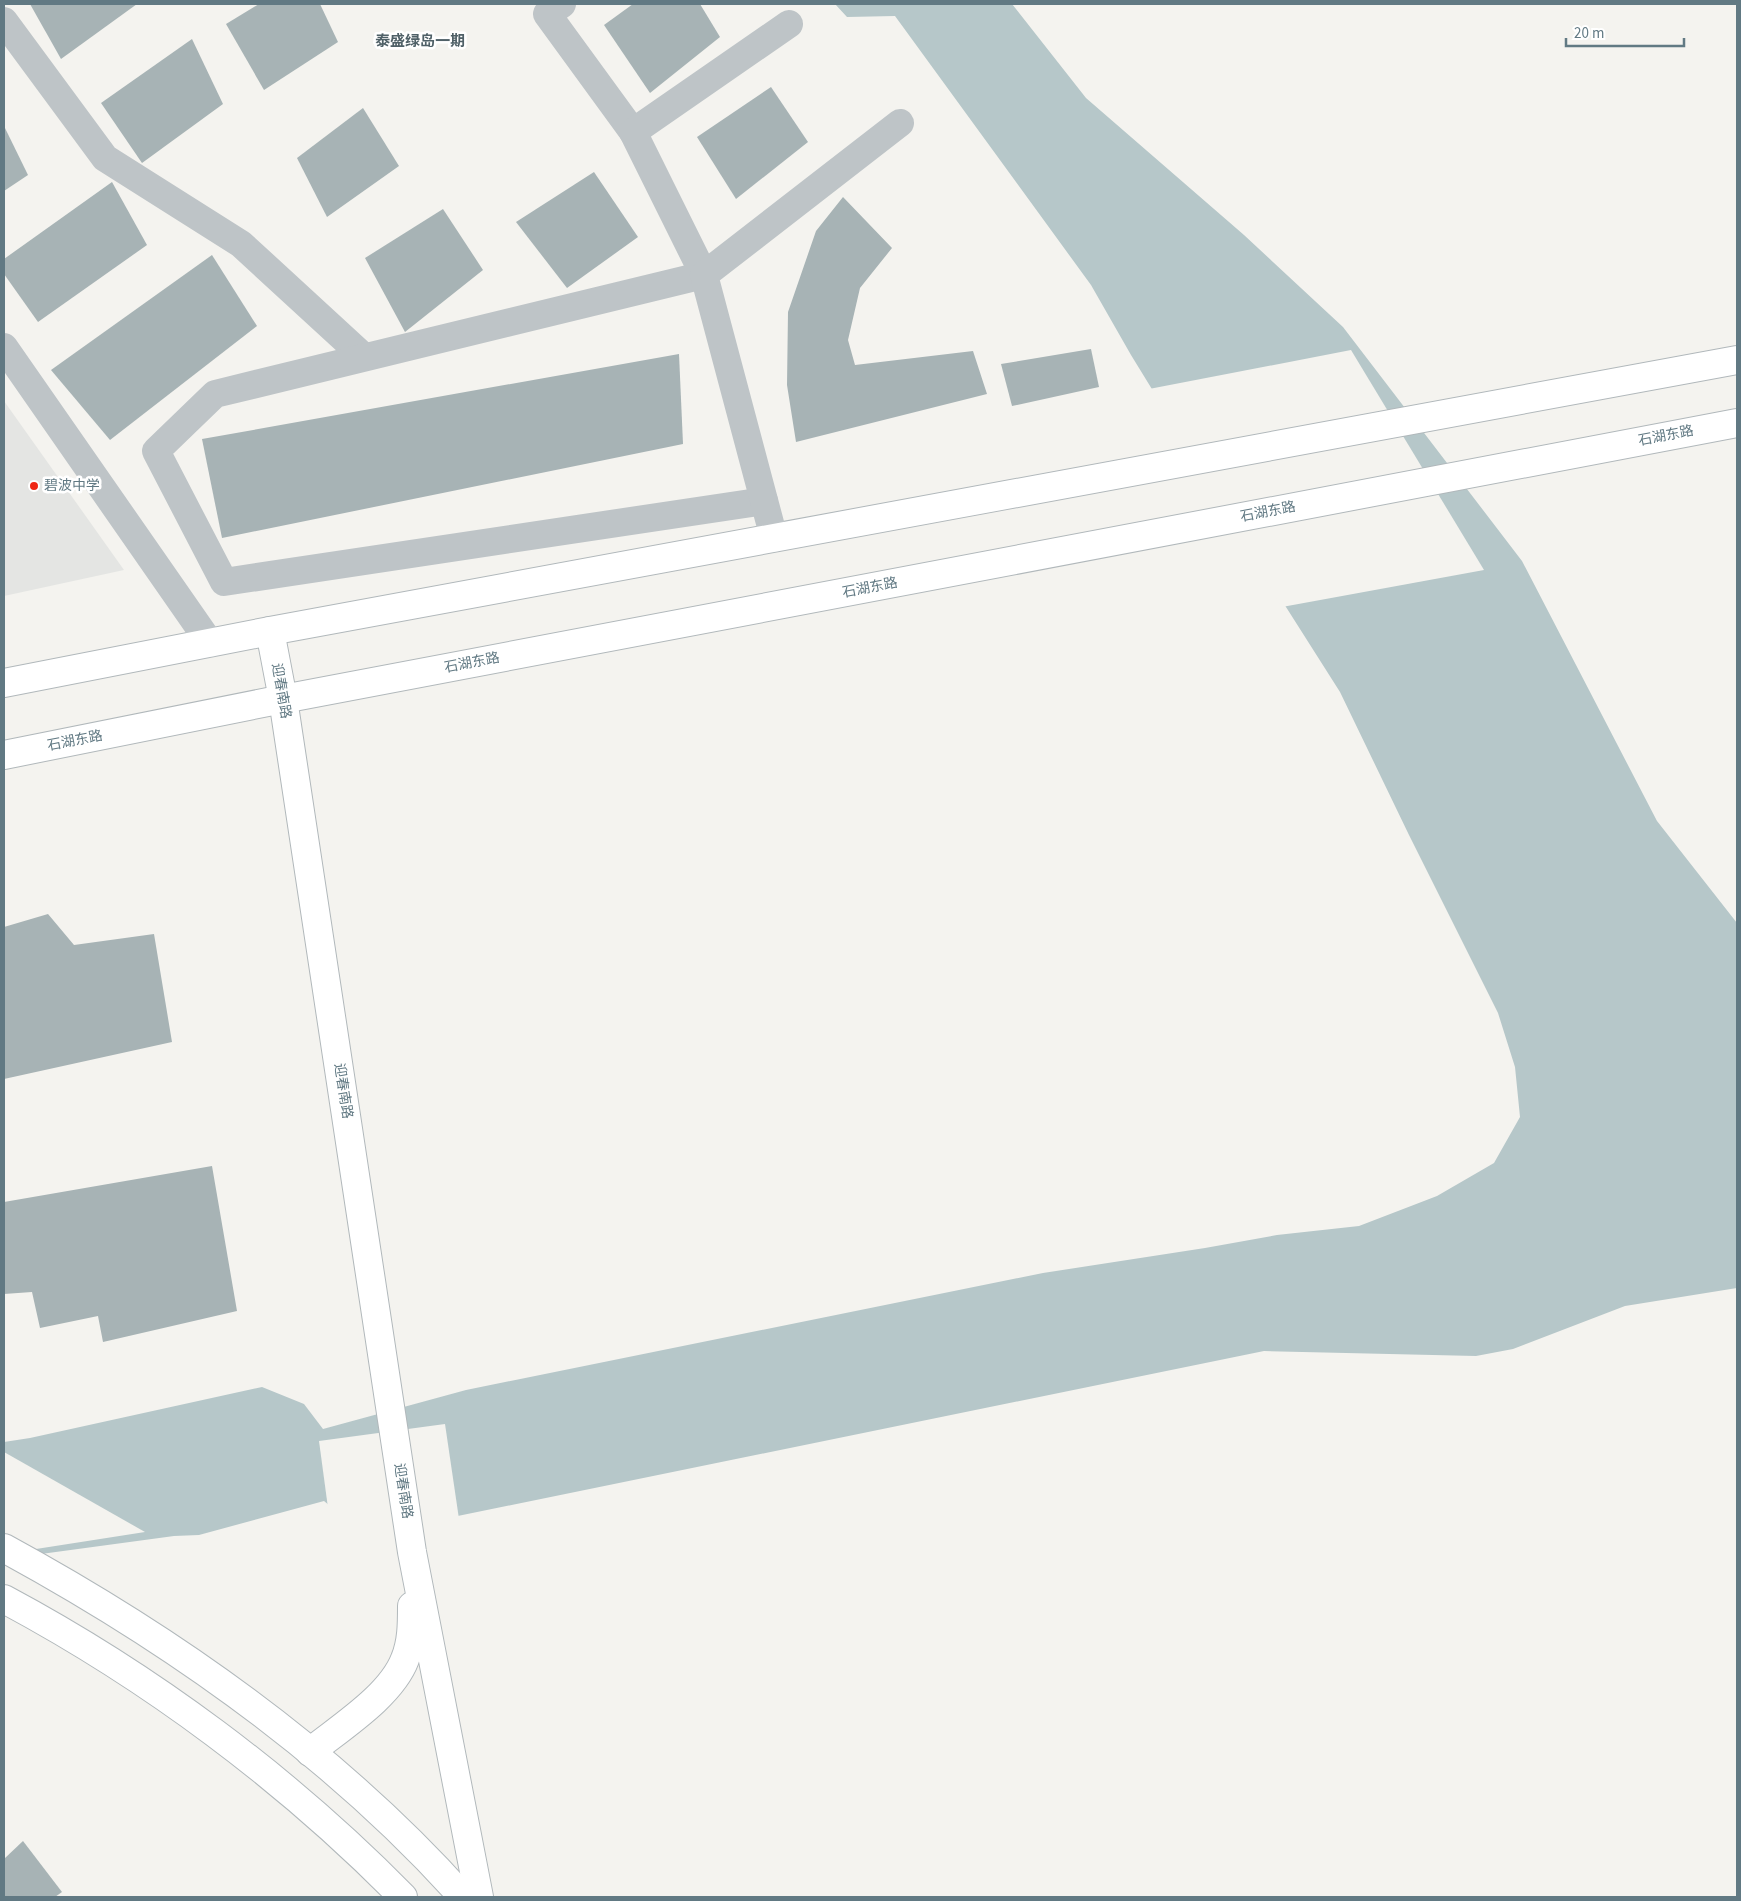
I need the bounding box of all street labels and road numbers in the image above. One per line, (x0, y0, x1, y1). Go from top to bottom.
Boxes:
street label: 石湖东路 (1637, 421, 1695, 451)
street label: 石湖东路 (1239, 497, 1297, 527)
street label: 石湖东路 (841, 573, 899, 603)
street label: 石湖东路 (443, 648, 501, 678)
street label: 迎春南路 (266, 662, 296, 720)
street label: 石湖东路 (46, 726, 104, 756)
street label: 迎春南路 (329, 1062, 357, 1120)
street label: 迎春南路 (389, 1462, 417, 1520)

